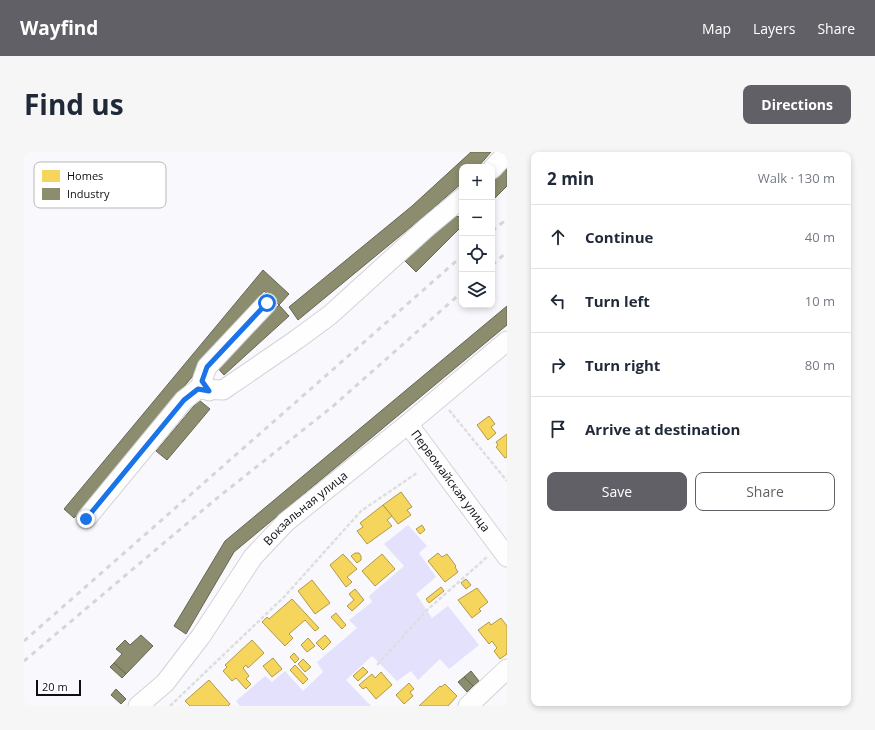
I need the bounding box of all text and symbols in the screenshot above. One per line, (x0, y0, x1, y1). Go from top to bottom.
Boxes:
text: Wayfind (20, 15, 98, 41)
text: Map (702, 19, 731, 38)
text: Layers (753, 19, 795, 38)
text: Share (817, 19, 855, 38)
text: Find us (24, 85, 124, 123)
button: Directions (743, 85, 851, 124)
legend (34, 162, 166, 208)
map controls (459, 164, 495, 308)
button: + (459, 164, 495, 200)
text: 2 min (547, 167, 594, 190)
text: Homes (67, 168, 103, 183)
text: Walk · 130 m (758, 169, 835, 187)
text: Industry (67, 186, 110, 201)
button: − (459, 200, 495, 236)
icon: ahead (547, 226, 569, 248)
text: Continue (585, 227, 653, 247)
text: 40 m (805, 228, 835, 246)
button: locate (459, 236, 495, 272)
button: layers (459, 272, 495, 308)
icon: left (547, 290, 569, 312)
text: Turn left (585, 291, 650, 311)
text: 10 m (805, 292, 835, 310)
route start (258, 294, 276, 312)
icon: right (547, 354, 569, 376)
text: Turn right (585, 355, 660, 375)
text: 80 m (805, 356, 835, 374)
icon: arrive (547, 418, 569, 440)
text: Arrive at destination (585, 419, 740, 439)
street label: Первомайская улица (407, 426, 494, 535)
street label: Вокзальная улица (259, 467, 351, 549)
button: Save (547, 472, 687, 511)
button: Share (695, 472, 835, 511)
route end (77, 510, 95, 528)
scale bar (36, 678, 81, 697)
text: 20 m (42, 679, 68, 694)

